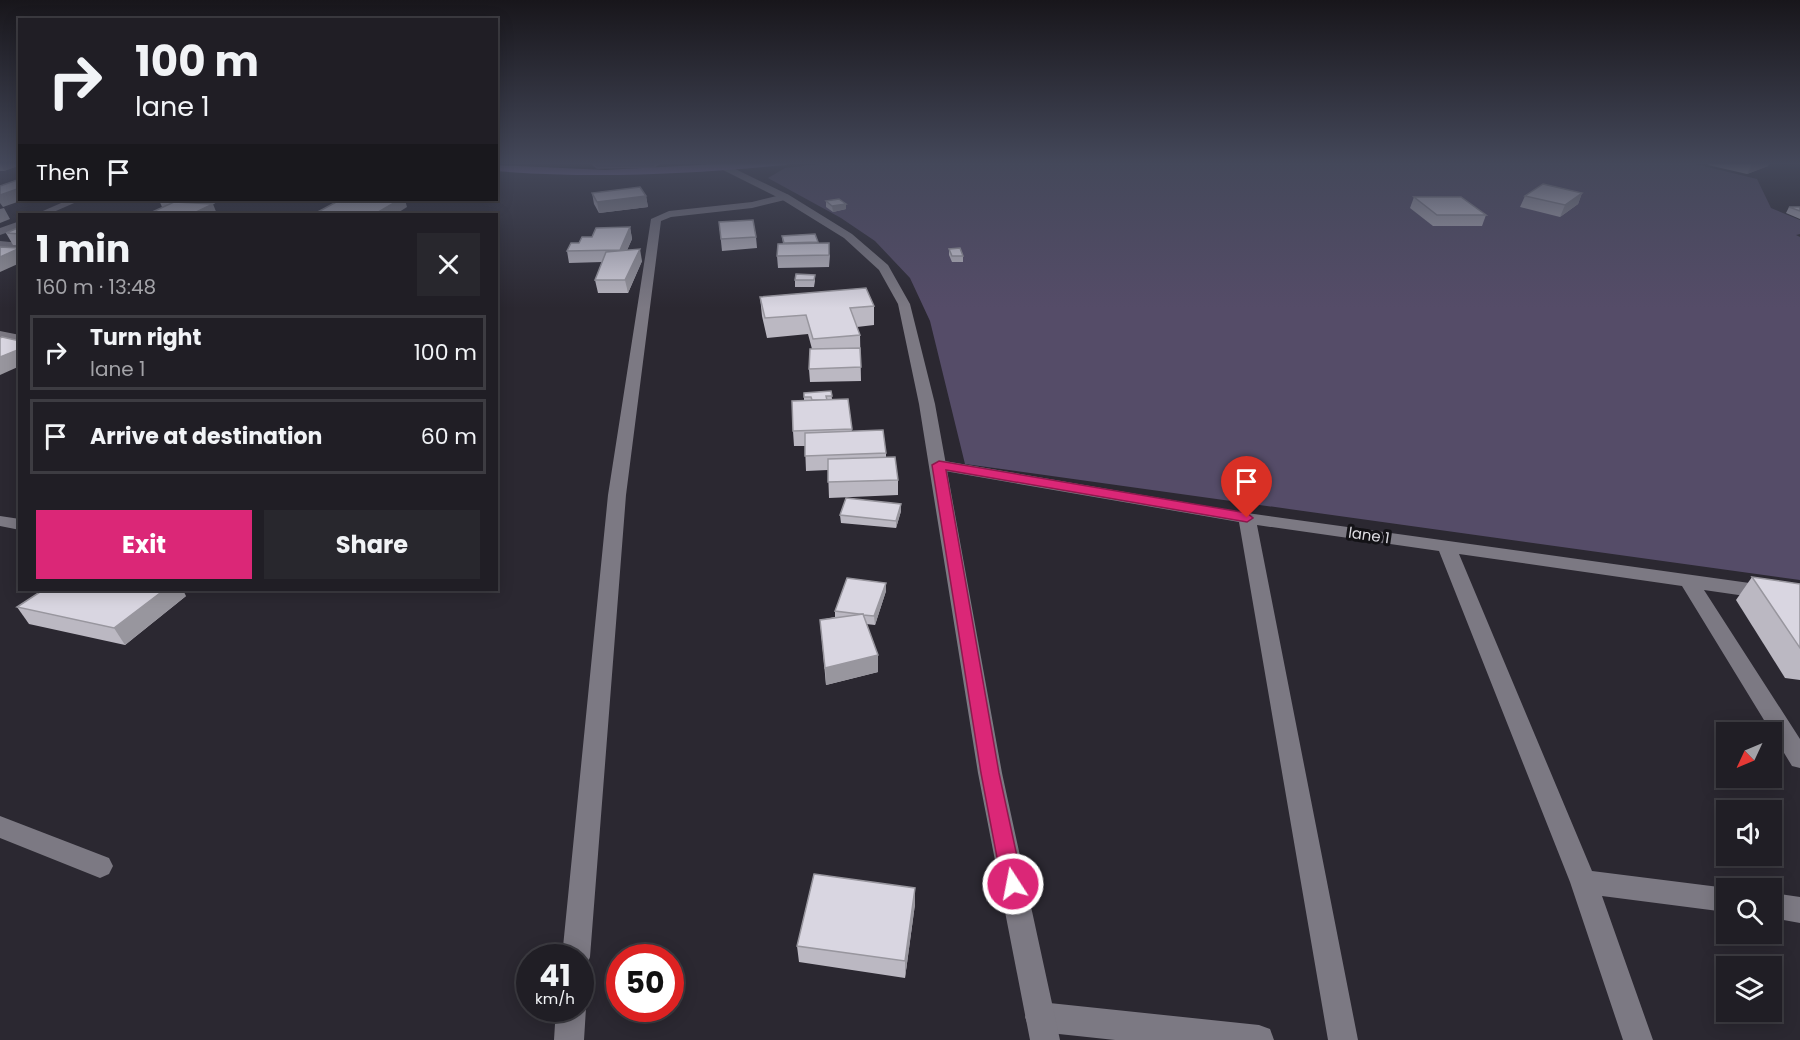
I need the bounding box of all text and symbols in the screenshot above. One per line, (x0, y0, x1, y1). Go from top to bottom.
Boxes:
text: 100 m (135, 32, 259, 91)
icon: right (36, 42, 114, 120)
text: lane 1 (135, 88, 210, 125)
icon: arrive (102, 156, 135, 189)
text: Then (36, 157, 90, 188)
text: 1 min (36, 224, 130, 275)
button: close (417, 233, 480, 296)
text: 160 m · 13:48 (36, 273, 156, 301)
text: Turn right (90, 322, 201, 353)
icon: right (39, 336, 72, 369)
text: 100 m (414, 337, 477, 368)
text: lane 1 (90, 355, 145, 383)
icon: arrive (39, 420, 72, 453)
text: Arrive at destination (90, 421, 322, 452)
text: 60 m (421, 421, 477, 452)
pin (1221, 456, 1272, 518)
icon: arrive (1230, 465, 1263, 498)
button: Exit (36, 510, 252, 579)
button: Share (264, 510, 480, 579)
street label: lane 1 (1347, 522, 1391, 548)
north arrow (1716, 722, 1782, 788)
map controls (1716, 722, 1782, 1022)
button: sound (1716, 800, 1782, 866)
position arrow (981, 852, 1045, 916)
button: search (1716, 878, 1782, 944)
speed limit sign: 50 (606, 944, 684, 1022)
text: 41 (539, 954, 571, 997)
button: layers (1716, 956, 1782, 1022)
text: km/h (535, 988, 575, 1009)

